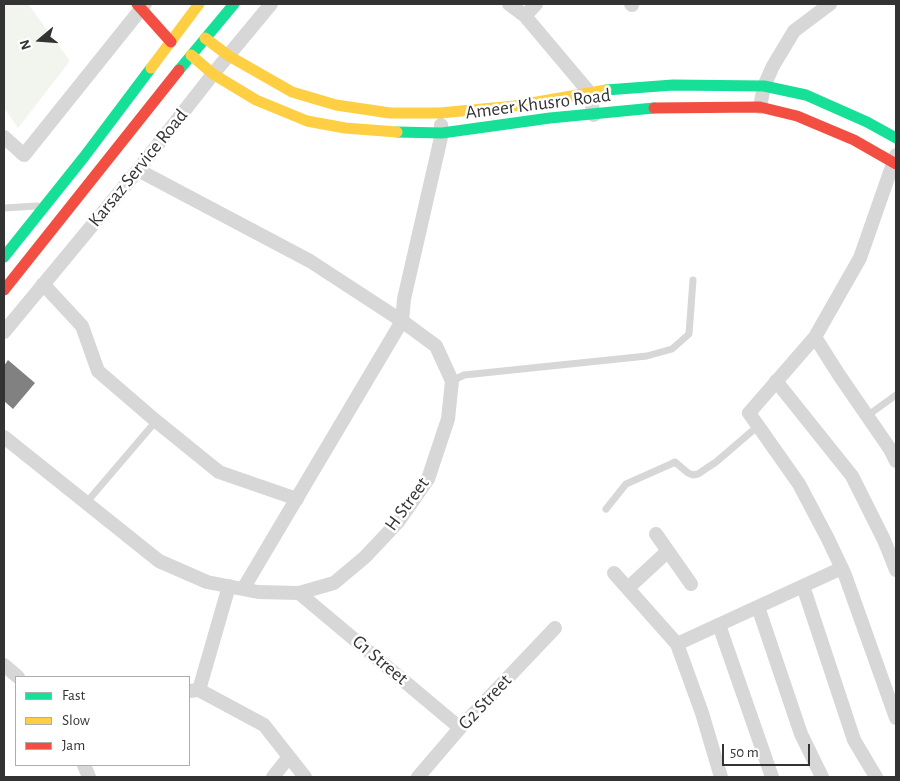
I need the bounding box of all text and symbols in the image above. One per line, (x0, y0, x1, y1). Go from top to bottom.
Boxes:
north arrow (15, 15, 65, 65)
text: N (18, 38, 34, 51)
street label: Ameer Khusro Road (464, 84, 612, 124)
street label: Karsaz Service Road (84, 104, 192, 232)
street label: H Street (380, 473, 434, 535)
street label: G1 Street (347, 630, 413, 690)
street label: G2 Street (454, 669, 516, 735)
legend (15, 676, 190, 766)
text: Fast (62, 688, 85, 703)
text: Slow (62, 713, 90, 728)
scale bar (725, 734, 812, 766)
text: Jam (62, 738, 85, 753)
text: 50 m (730, 745, 759, 760)

